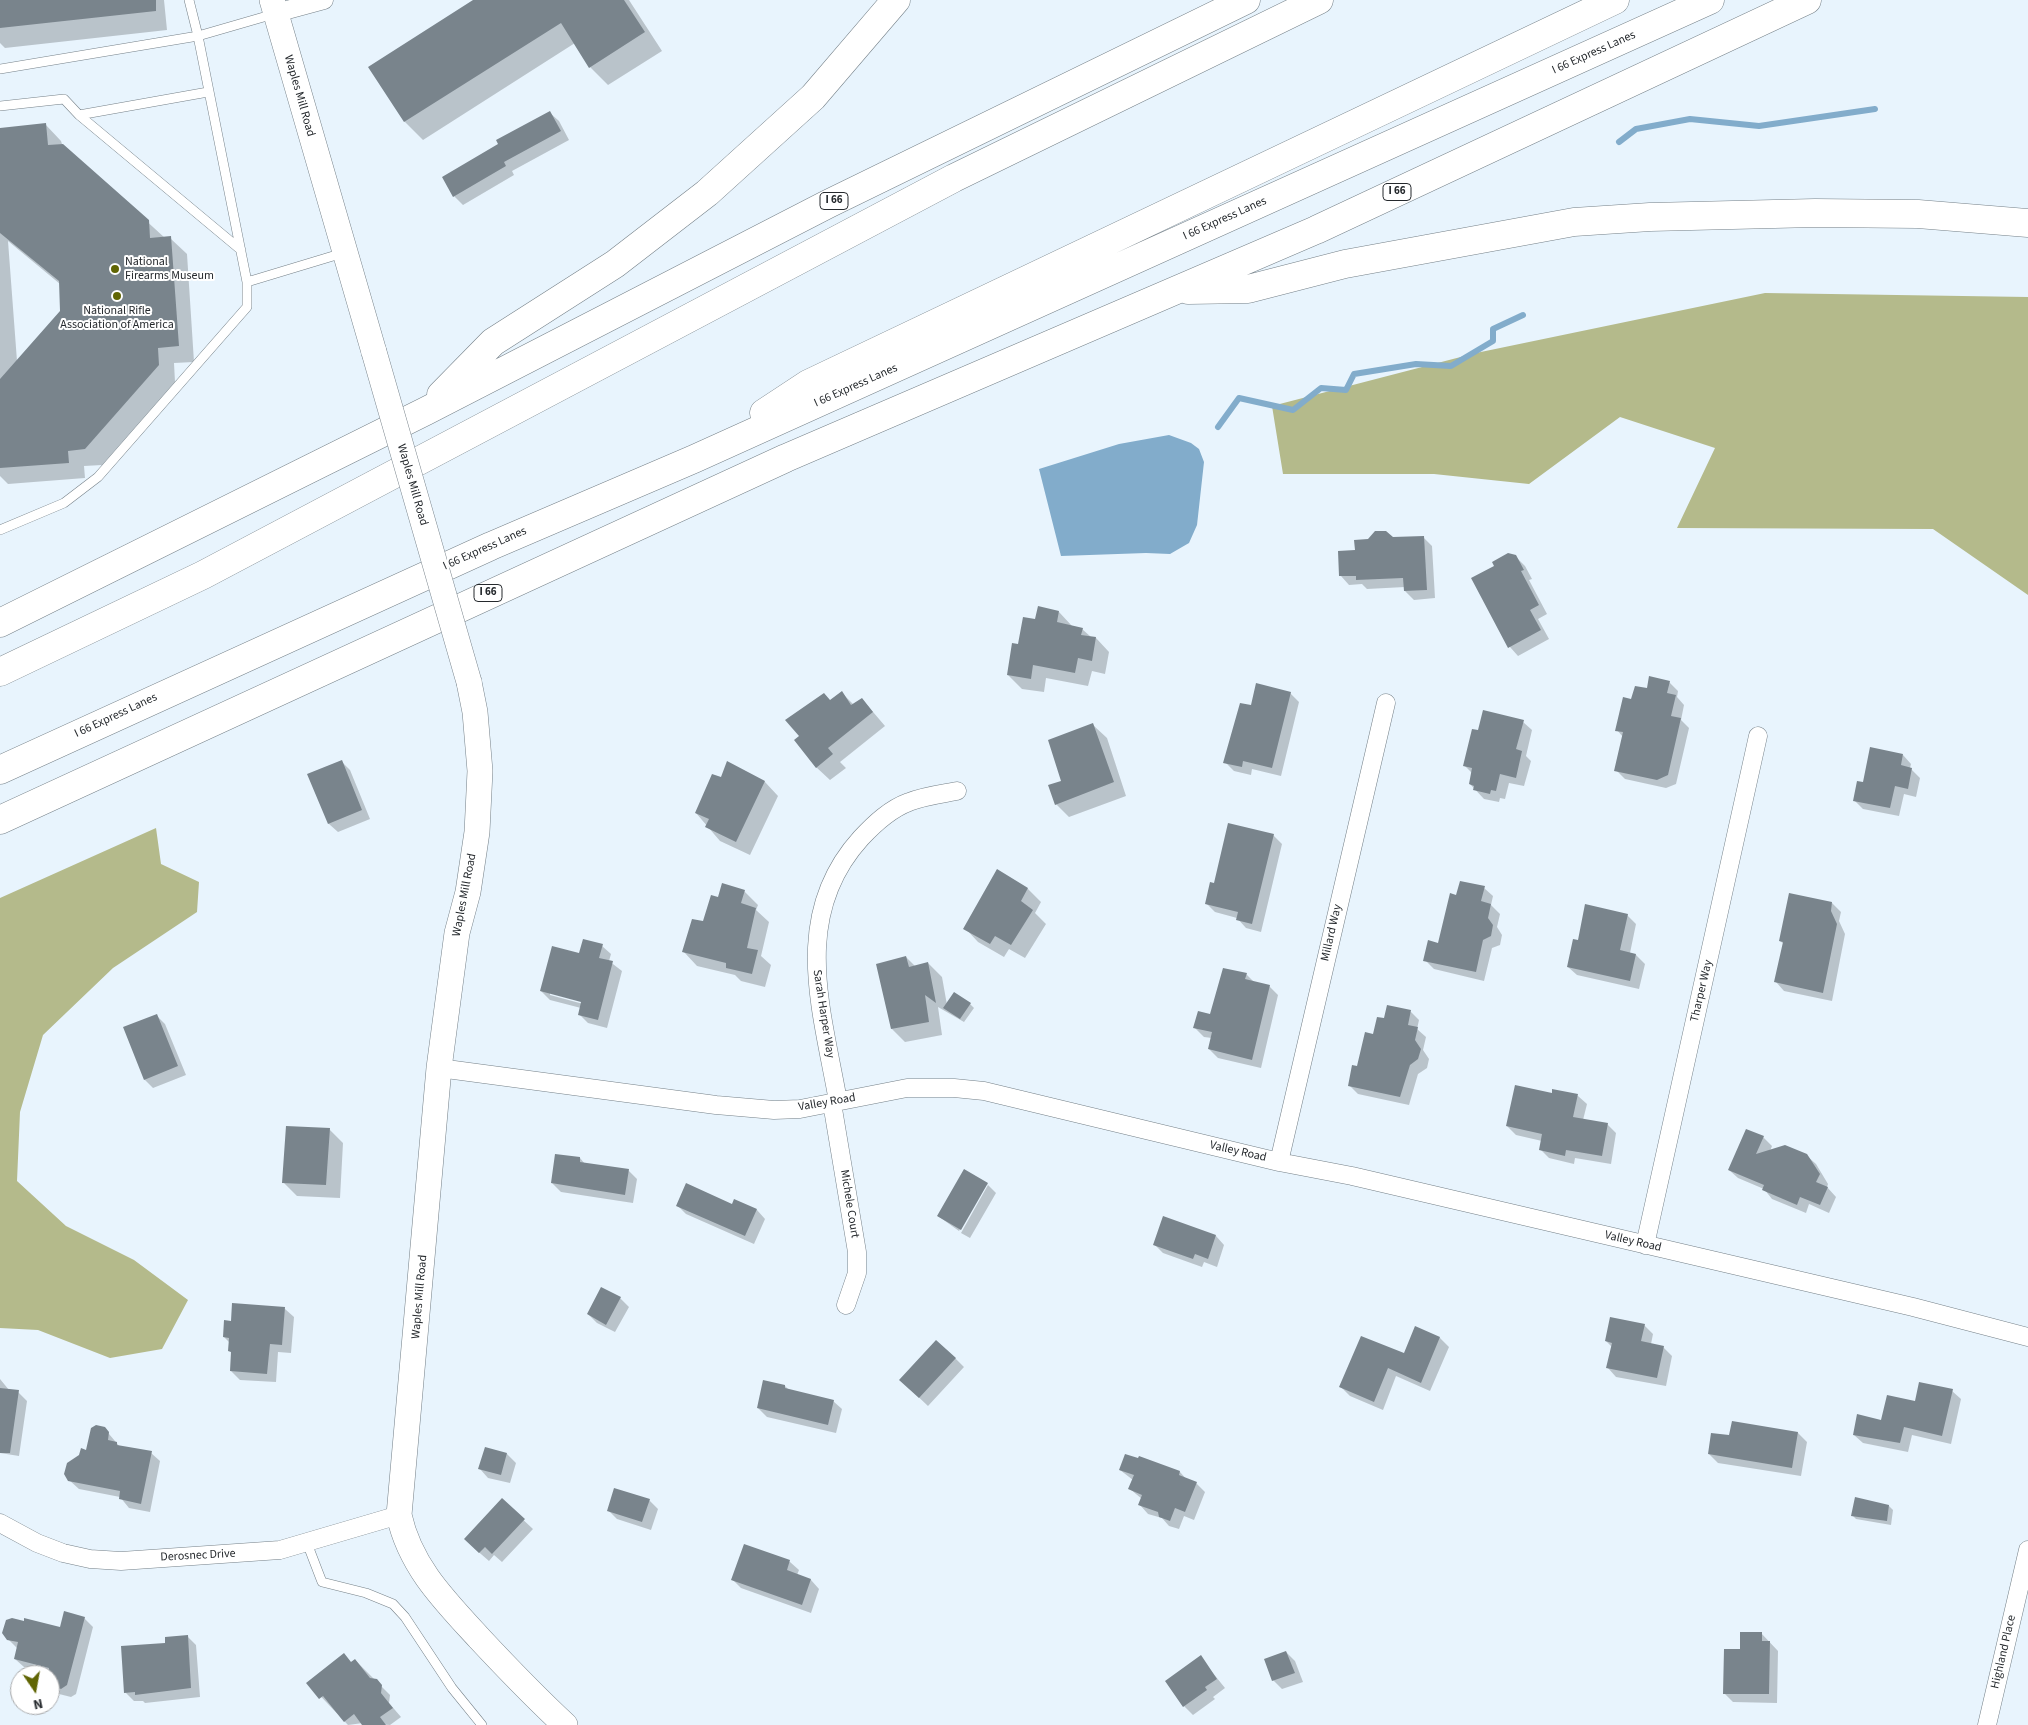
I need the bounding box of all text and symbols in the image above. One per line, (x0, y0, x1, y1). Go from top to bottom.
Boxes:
street label: I 66 Express Lanes (1550, 28, 1638, 78)
street label: Waples Mill Road (280, 53, 318, 139)
road number: I 66 (1383, 183, 1411, 200)
road number: I 66 (820, 192, 848, 210)
street label: I 66 Express Lanes (1181, 194, 1269, 244)
place label: National Firearms Museum (125, 255, 214, 283)
marker: National Firearms Museum (109, 263, 121, 275)
marker: National Rifle Association of America (111, 290, 123, 302)
place label: National Rifle Association of America (60, 304, 174, 332)
street label: I 66 Express Lanes (812, 361, 900, 411)
street label: Waples Mill Road (393, 442, 431, 528)
street label: I 66 Express Lanes (441, 524, 529, 574)
road number: I 66 (474, 584, 502, 602)
street label: I 66 Express Lanes (72, 691, 160, 741)
street label: Waples Mill Road (450, 852, 480, 938)
street label: Millard Way (1318, 903, 1346, 963)
street label: Tharper Way (1688, 959, 1716, 1023)
street label: Sarah Harper Way (809, 969, 837, 1059)
street label: Valley Road (797, 1091, 857, 1115)
street label: Valley Road (1208, 1138, 1268, 1166)
street label: Michele Court (836, 1169, 862, 1239)
street label: Valley Road (1603, 1228, 1663, 1256)
street label: Waples Mill Road (409, 1254, 431, 1340)
street label: Derosnec Drive (160, 1547, 236, 1565)
street label: Highland Place (1989, 1614, 2019, 1690)
north arrow (10, 1665, 60, 1715)
text: N (31, 1693, 45, 1714)

